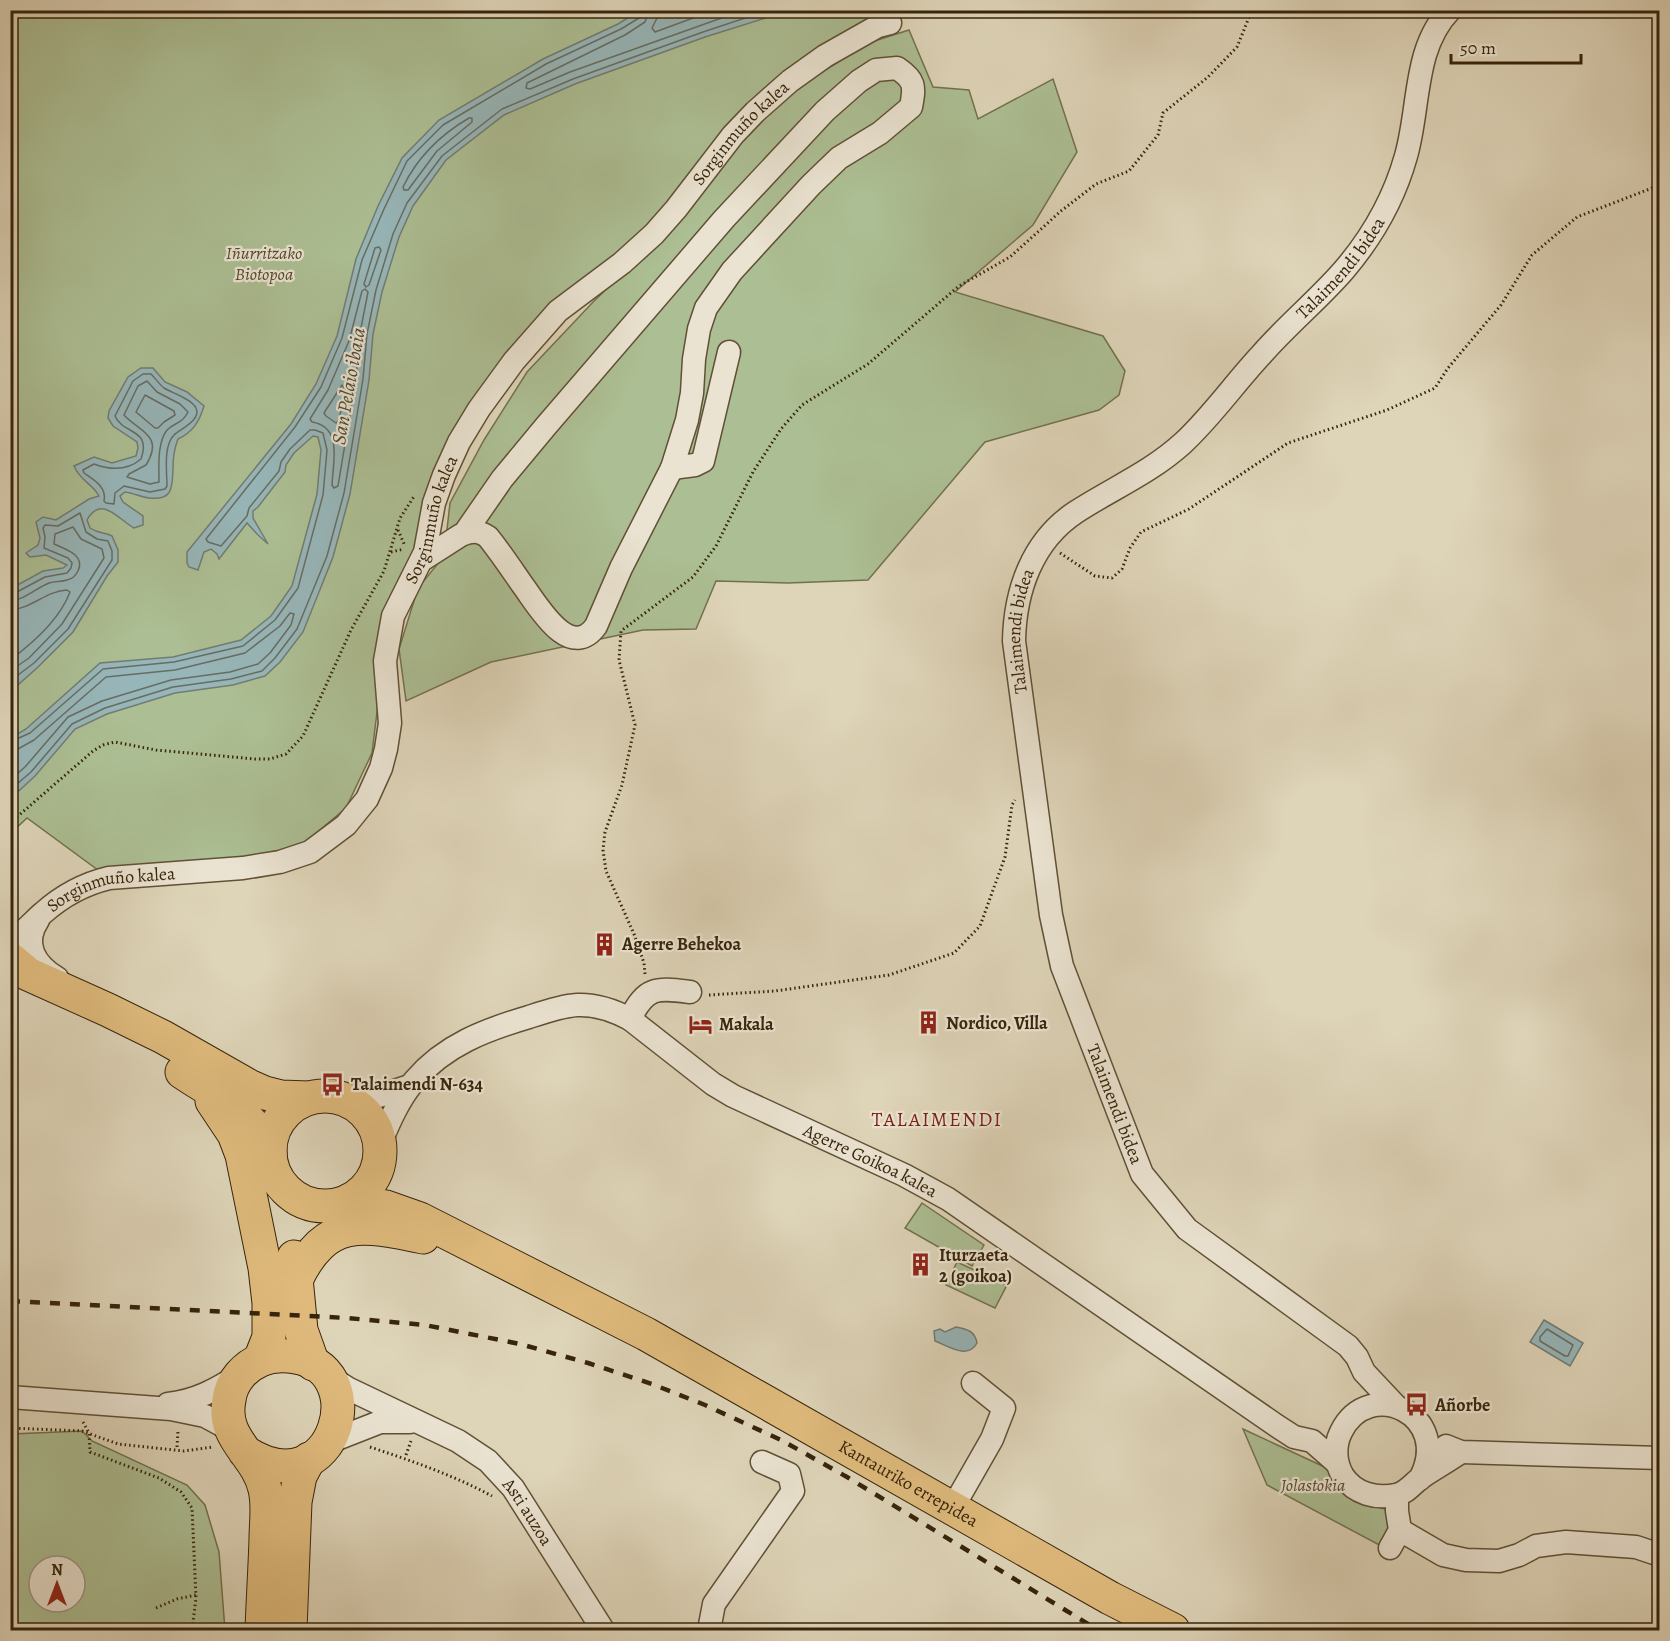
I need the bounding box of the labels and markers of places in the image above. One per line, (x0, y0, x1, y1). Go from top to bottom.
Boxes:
building icon: Agerre Behekoa (591, 931, 617, 957)
place label: Agerre Behekoa (621, 932, 741, 956)
building icon: Nordico, Villa (915, 1010, 941, 1036)
hotel icon: Makala (688, 1011, 714, 1037)
place label: Nordico, Villa (946, 1011, 1048, 1035)
place label: Makala (719, 1012, 774, 1036)
bus stop icon: Talaimendi N-634 (320, 1071, 346, 1097)
place label: Talaimendi N-634 (351, 1072, 484, 1096)
place label: Iturzaeta 2 (goikoa) (939, 1243, 1012, 1288)
building icon: Iturzaeta 2 (goikoa) (908, 1252, 934, 1278)
bus stop icon: Añorbe (1404, 1392, 1430, 1418)
place label: Añorbe (1434, 1393, 1490, 1417)

